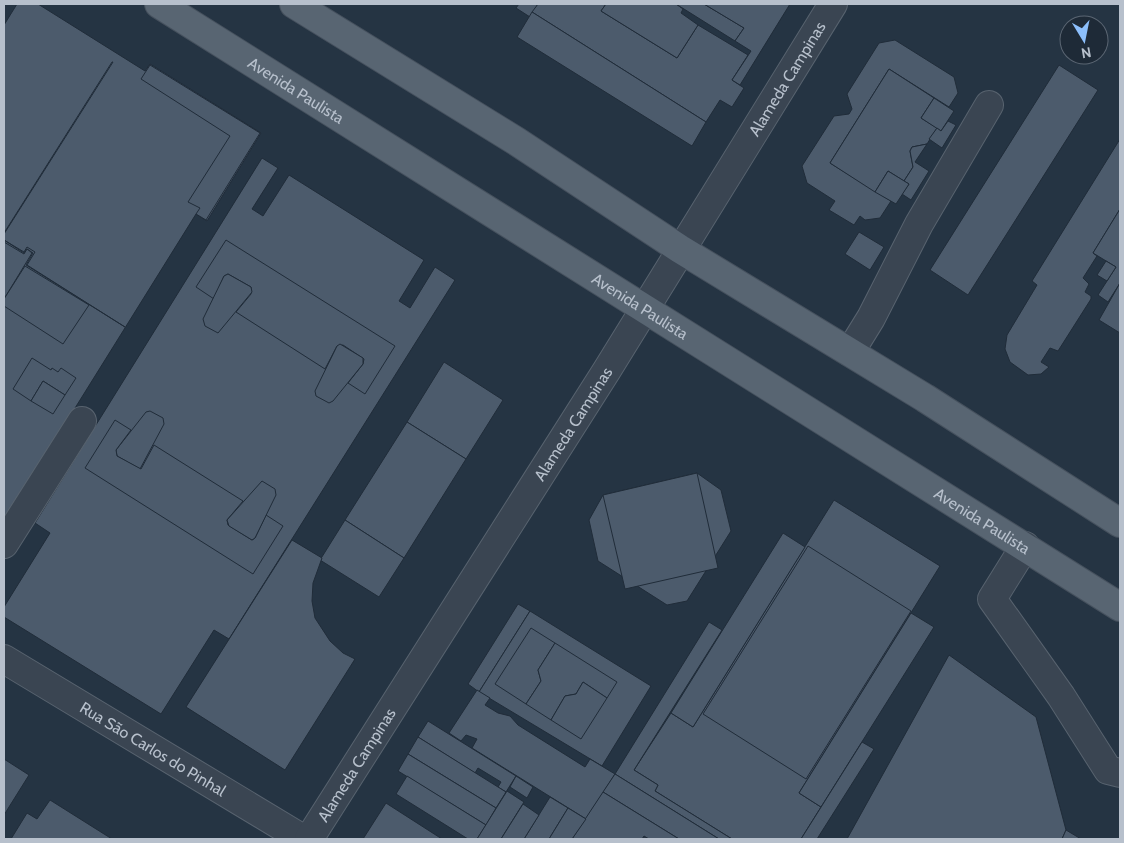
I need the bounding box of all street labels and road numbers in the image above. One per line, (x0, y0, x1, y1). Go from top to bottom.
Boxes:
street label: Alameda Campinas (745, 18, 830, 140)
street label: Avenida Paulista (244, 53, 348, 128)
street label: Avenida Paulista (588, 269, 692, 344)
street label: Alameda Campinas (530, 363, 617, 484)
street label: Avenida Paulista (931, 484, 1034, 558)
street label: Rua São Carlos do Pinhal (76, 698, 229, 800)
street label: Alameda Campinas (314, 704, 400, 825)

